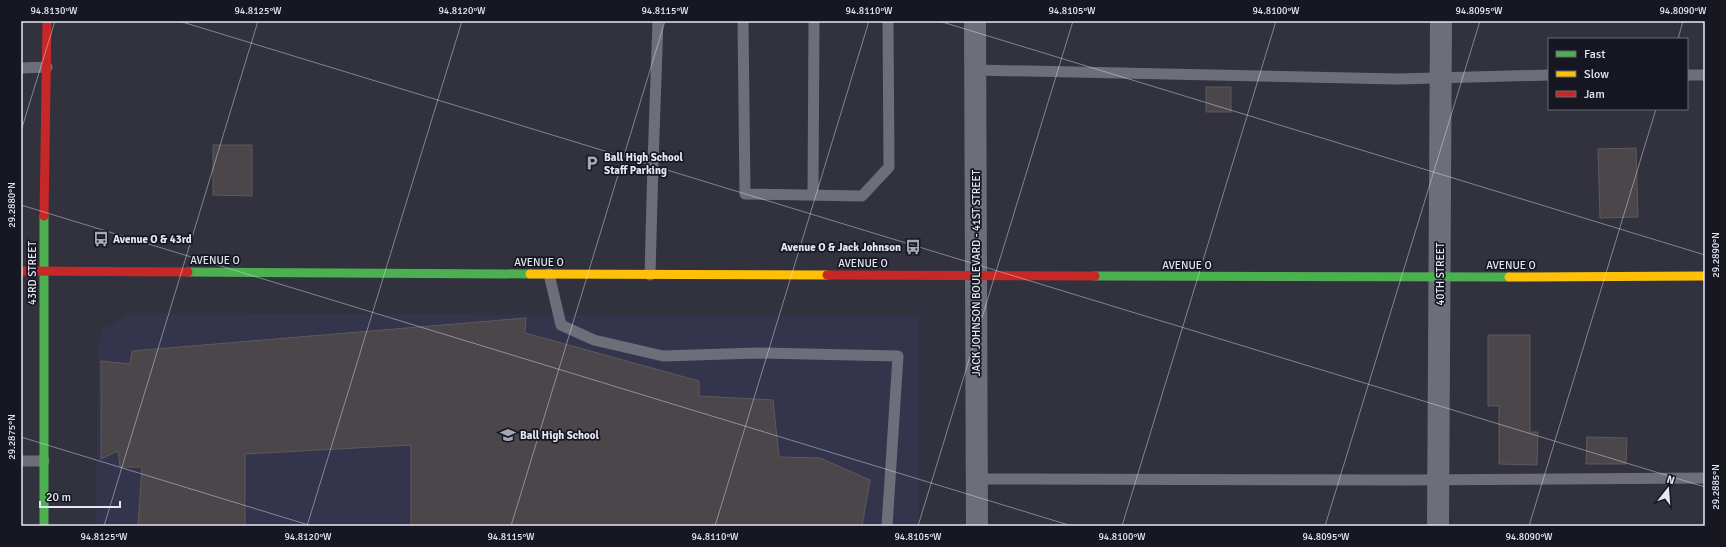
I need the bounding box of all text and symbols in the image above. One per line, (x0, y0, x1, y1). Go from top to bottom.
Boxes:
text: 94.8130°W (30, 5, 78, 17)
text: 94.8125°W (234, 5, 282, 17)
text: 94.8120°W (438, 5, 486, 17)
text: 94.8115°W (641, 5, 689, 17)
text: 94.8110°W (845, 5, 893, 17)
text: 94.8105°W (1048, 5, 1096, 17)
text: 94.8100°W (1252, 5, 1300, 17)
text: 94.8095°W (1455, 5, 1503, 17)
text: 94.8090°W (1659, 5, 1707, 17)
legend (1548, 38, 1688, 110)
text: Fast (1584, 47, 1605, 62)
text: Slow (1584, 67, 1609, 82)
text: Jam (1584, 87, 1605, 102)
place label: Ball High School Staff Parking (604, 151, 684, 177)
parking icon: Ball High School Staff Parking (583, 154, 601, 172)
street label: JACK JOHNSON BOULEVARD - 41ST STREET (970, 169, 983, 376)
text: 29.2880°N (6, 182, 18, 228)
bus stop icon: Avenue O & 43rd (92, 230, 110, 248)
text: 29.2890°N (1710, 232, 1722, 278)
place label: Avenue O & 43rd (113, 233, 192, 246)
bus stop icon: Avenue O & Jack Johnson (904, 238, 922, 256)
street label: 43RD STREET (26, 241, 39, 305)
place label: Avenue O & Jack Johnson (781, 241, 901, 254)
street label: 40TH STREET (1434, 242, 1447, 305)
street label: AVENUE O (190, 254, 240, 267)
street label: AVENUE O (514, 256, 564, 269)
street label: AVENUE O (838, 257, 888, 270)
street label: AVENUE O (1162, 259, 1212, 272)
street label: AVENUE O (1486, 259, 1536, 272)
text: 29.2875°N (6, 414, 18, 460)
school or university icon: Ball High School (499, 426, 517, 444)
place label: Ball High School (520, 429, 600, 442)
text: 29.2885°N (1710, 464, 1722, 510)
north arrow (1648, 469, 1688, 509)
text: N (1665, 473, 1676, 487)
scale bar (40, 483, 120, 509)
text: 20 m (46, 490, 71, 505)
text: 94.8125°W (80, 531, 128, 543)
text: 94.8120°W (284, 531, 332, 543)
text: 94.8115°W (487, 531, 535, 543)
text: 94.8110°W (691, 531, 739, 543)
text: 94.8105°W (894, 531, 942, 543)
text: 94.8100°W (1098, 531, 1146, 543)
text: 94.8095°W (1302, 531, 1350, 543)
text: 94.8090°W (1505, 531, 1553, 543)

